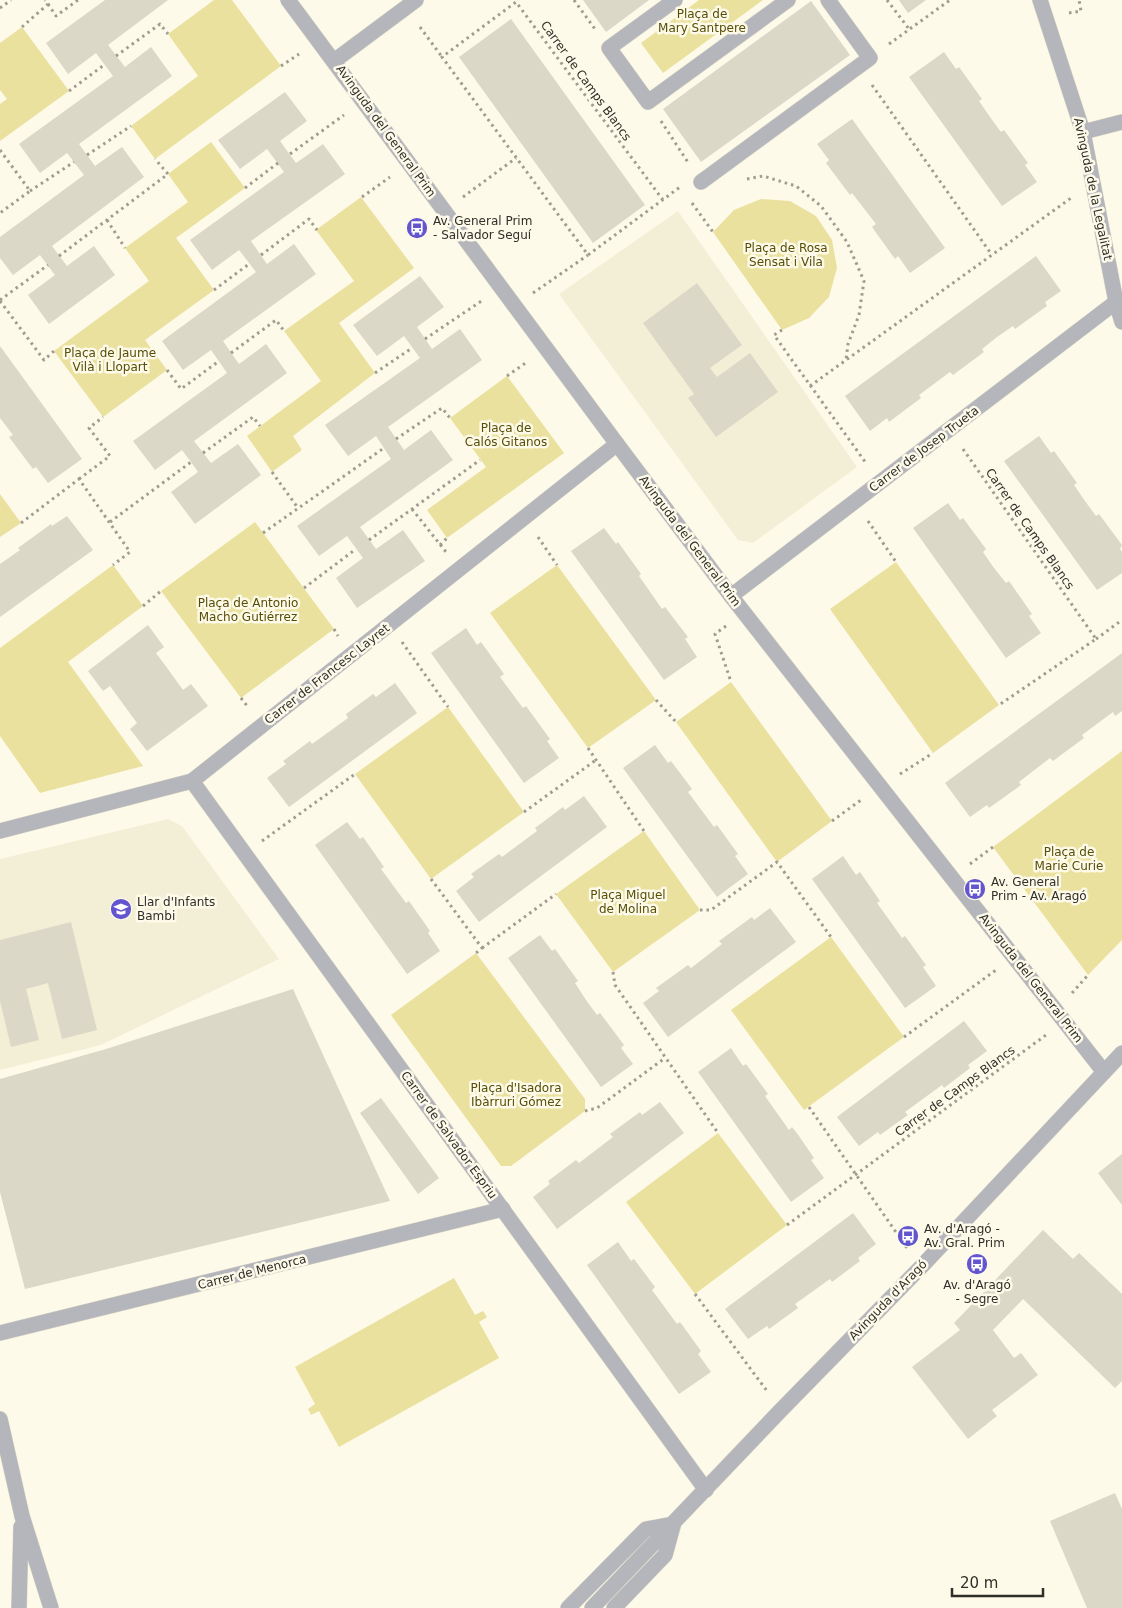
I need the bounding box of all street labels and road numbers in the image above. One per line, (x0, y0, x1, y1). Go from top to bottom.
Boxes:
street label: Carrer de Camps Blancs (538, 18, 634, 144)
street label: Avinguda del General Prim (333, 62, 439, 200)
street label: Avinguda de la Legalitat (1071, 117, 1115, 262)
street label: Carrer de Josep Trueta (866, 403, 982, 495)
street label: Carrer de Camps Blancs (983, 466, 1077, 592)
street label: Avinguda del General Prim (636, 473, 744, 609)
street label: Carrer de Francesc Layret (262, 621, 392, 727)
street label: Avinguda del General Prim (976, 911, 1086, 1045)
street label: Carrer de Camps Blancs (892, 1043, 1018, 1139)
street label: Carrer de Salvador Espriu (398, 1069, 500, 1201)
street label: Carrer de Menorca (196, 1252, 308, 1292)
street label: Avinguda d'Aragó (846, 1257, 930, 1343)

